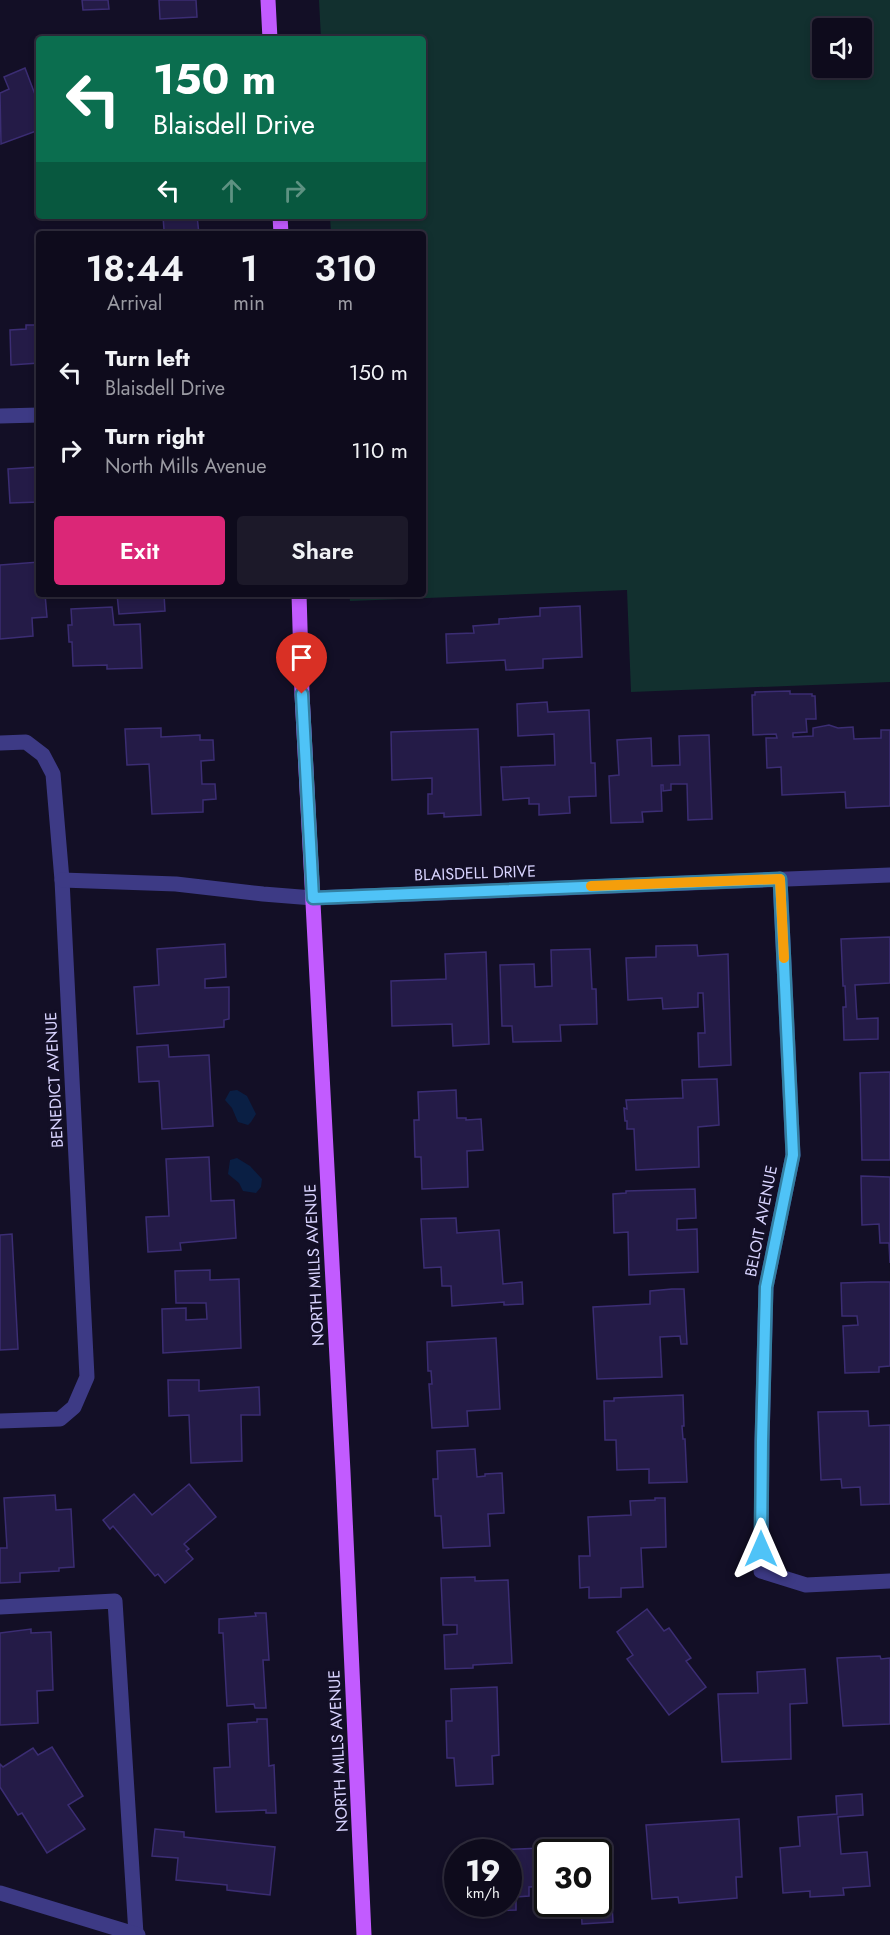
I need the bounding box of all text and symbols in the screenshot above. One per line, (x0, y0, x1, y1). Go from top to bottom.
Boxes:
map controls (812, 18, 872, 78)
button: sound (812, 18, 872, 78)
text: 150 m (153, 49, 276, 110)
icon: left (54, 60, 132, 138)
text: Blaisdell Drive (153, 105, 315, 144)
icon: left (152, 174, 185, 207)
icon: ahead (215, 174, 248, 207)
icon: right (278, 174, 311, 207)
text: 18:44 (86, 242, 184, 294)
text: 1 (240, 242, 258, 294)
text: 310 (314, 242, 377, 294)
text: Arrival (107, 289, 162, 318)
text: min (233, 289, 265, 318)
text: m (338, 289, 353, 318)
text: Turn left (105, 342, 190, 374)
icon: left (54, 356, 87, 389)
text: 150 m (349, 356, 408, 388)
text: Blaisdell Drive (105, 374, 225, 403)
text: Turn right (105, 420, 205, 452)
icon: right (54, 434, 87, 467)
text: 110 m (351, 434, 408, 466)
text: North Mills Avenue (105, 452, 267, 481)
button: Exit (54, 516, 225, 585)
button: Share (237, 516, 408, 585)
pin (276, 632, 327, 694)
icon: arrive (285, 641, 318, 674)
street label: BLAISDELL DRIVE (414, 859, 536, 887)
street label: BENEDICT AVENUE (39, 1011, 69, 1149)
street label: BELOIT AVENUE (739, 1163, 783, 1279)
street label: NORTH MILLS AVENUE (298, 1183, 330, 1347)
position arrow (729, 1517, 793, 1581)
street label: NORTH MILLS AVENUE (322, 1669, 354, 1833)
speed limit sign: 30 (534, 1839, 612, 1917)
text: 19 (465, 1849, 501, 1892)
text: km/h (466, 1882, 500, 1904)

